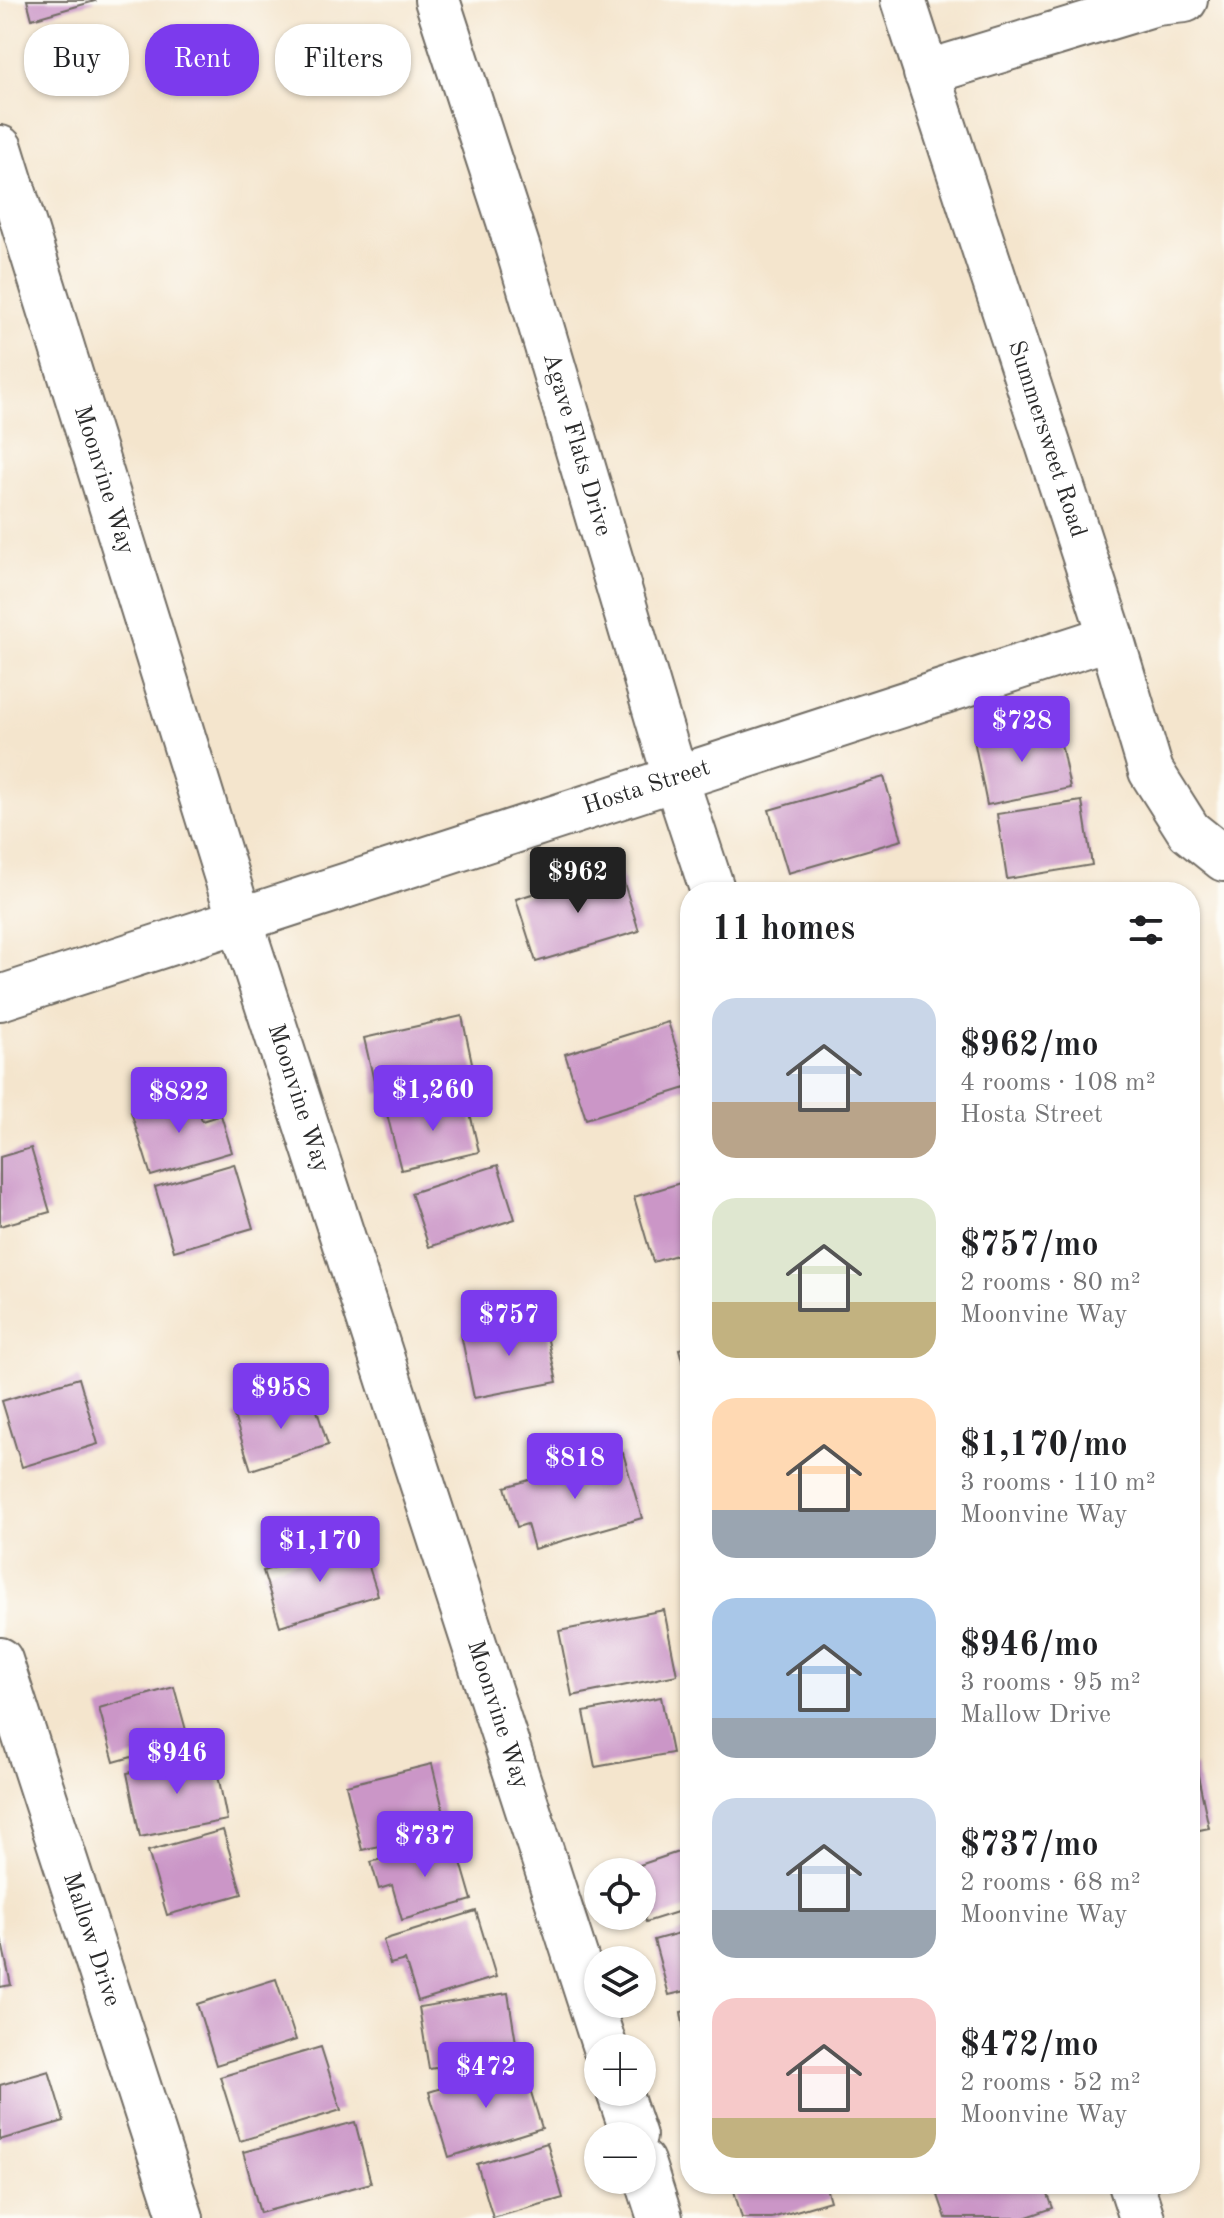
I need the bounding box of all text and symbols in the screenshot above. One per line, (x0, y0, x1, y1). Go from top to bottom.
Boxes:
chip: Buy (24, 24, 129, 96)
chip: Rent (145, 24, 259, 96)
chip: Filters (275, 24, 411, 96)
street label: Summersweet Road (1003, 338, 1090, 541)
street label: Agave Flats Drive (538, 350, 615, 539)
street label: Moonvine Way (69, 403, 138, 558)
pin: $728 (975, 696, 1069, 764)
text: $728 (992, 709, 1052, 735)
street label: Hosta Street (580, 756, 713, 820)
pin: $962 (531, 847, 625, 915)
text: $962 (548, 860, 608, 886)
icon: filters (1124, 908, 1168, 952)
text: 11 homes (712, 913, 855, 947)
street label: Moonvine Way (262, 1021, 333, 1176)
text: $962/mo (960, 1029, 1099, 1063)
icon: home (776, 1030, 872, 1126)
pin: $1,260 (368, 1065, 498, 1133)
pin: $822 (132, 1067, 226, 1135)
text: 4 rooms · 108 m² (960, 1070, 1156, 1096)
text: $1,260 (392, 1078, 474, 1104)
text: $822 (149, 1080, 209, 1106)
text: Hosta Street (960, 1102, 1103, 1128)
text: $757/mo (960, 1229, 1099, 1263)
icon: home (776, 1230, 872, 1326)
text: 2 rooms · 80 m² (960, 1270, 1141, 1296)
pin: $757 (462, 1290, 556, 1358)
text: Moonvine Way (960, 1302, 1128, 1328)
text: $757 (479, 1303, 539, 1329)
pin: $958 (234, 1363, 328, 1431)
text: $958 (251, 1376, 311, 1402)
text: $1,170/mo (960, 1429, 1128, 1463)
icon: home (776, 1430, 872, 1526)
pin: $818 (528, 1433, 622, 1501)
text: $818 (545, 1446, 605, 1472)
text: 3 rooms · 110 m² (960, 1470, 1156, 1496)
text: Moonvine Way (960, 1502, 1128, 1528)
pin: $1,170 (255, 1516, 385, 1584)
text: $1,170 (279, 1529, 361, 1555)
text: $946/mo (960, 1629, 1099, 1663)
icon: home (776, 1630, 872, 1726)
street label: Moonvine Way (462, 1638, 533, 1793)
text: 3 rooms · 95 m² (960, 1670, 1141, 1696)
text: Mallow Drive (960, 1702, 1111, 1728)
pin: $946 (130, 1728, 224, 1796)
text: $946 (147, 1741, 207, 1767)
pin: $737 (378, 1811, 472, 1879)
text: $737 (395, 1824, 455, 1850)
text: $737/mo (960, 1829, 1099, 1863)
icon: home (776, 1830, 872, 1926)
map controls (584, 1858, 656, 2194)
button: locate (584, 1858, 656, 1930)
street label: Mallow Drive (58, 1870, 124, 2010)
text: 2 rooms · 68 m² (960, 1870, 1141, 1896)
text: Moonvine Way (960, 1902, 1128, 1928)
button: layers (584, 1946, 656, 2018)
text: $472/mo (960, 2029, 1099, 2063)
icon: home (776, 2030, 872, 2126)
button: + (584, 2034, 656, 2106)
pin: $472 (439, 2042, 533, 2110)
text: $472 (456, 2055, 516, 2081)
text: 2 rooms · 52 m² (960, 2070, 1141, 2096)
text: Moonvine Way (960, 2102, 1128, 2128)
button: − (584, 2122, 656, 2194)

